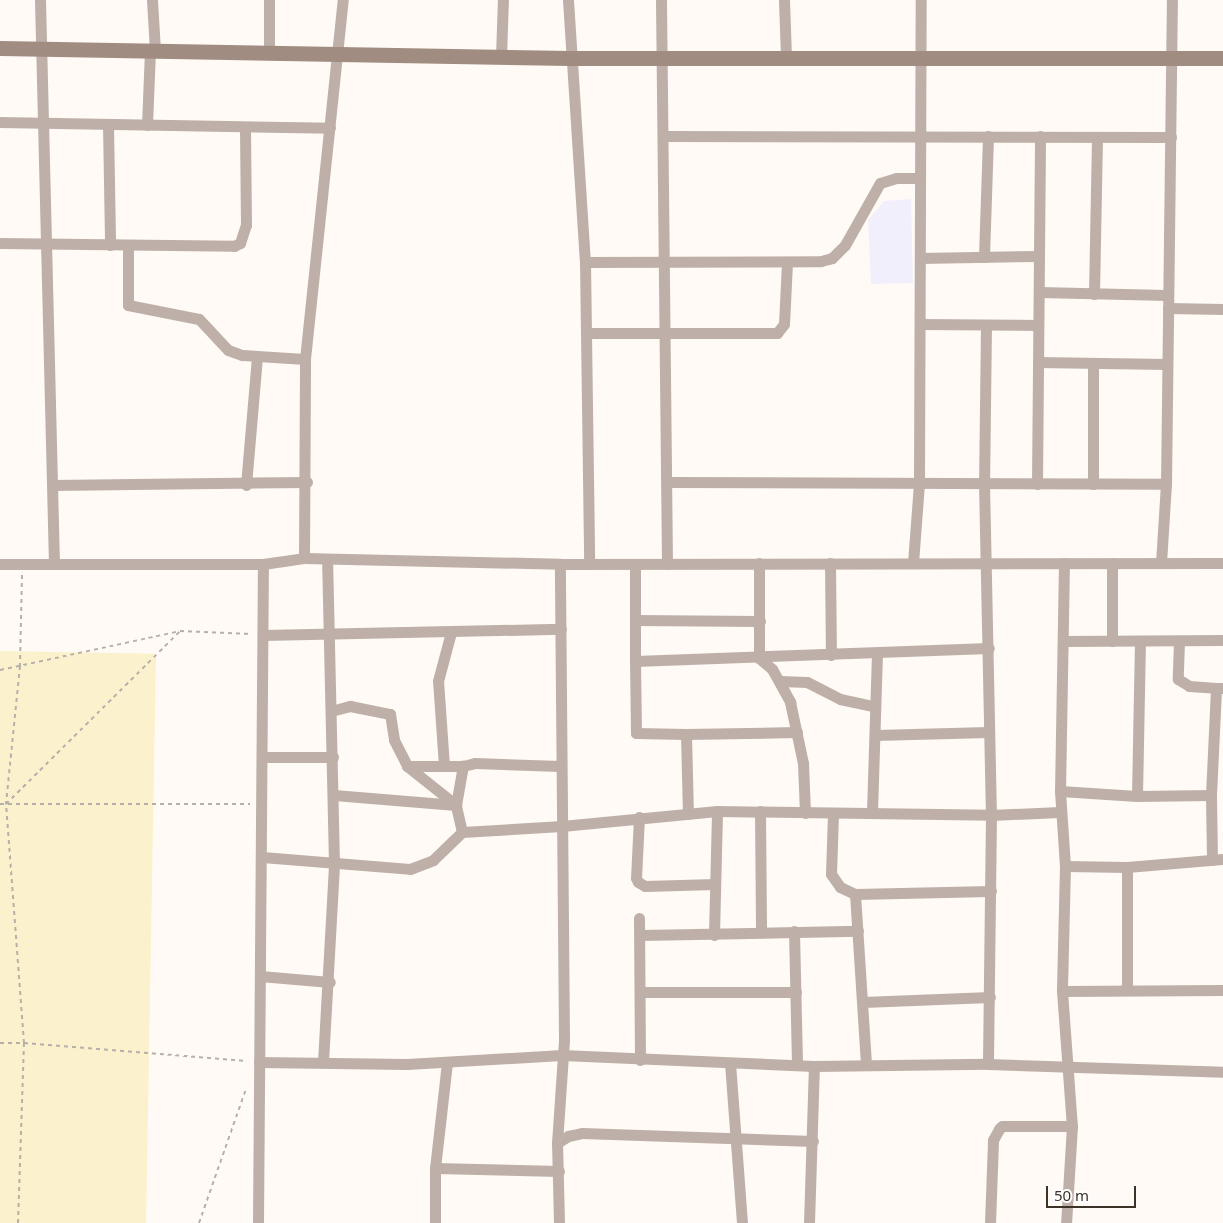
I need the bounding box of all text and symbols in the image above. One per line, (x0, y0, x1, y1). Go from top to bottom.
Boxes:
scale bar (1048, 1176, 1138, 1208)
text: 50 m (1054, 1185, 1089, 1205)

